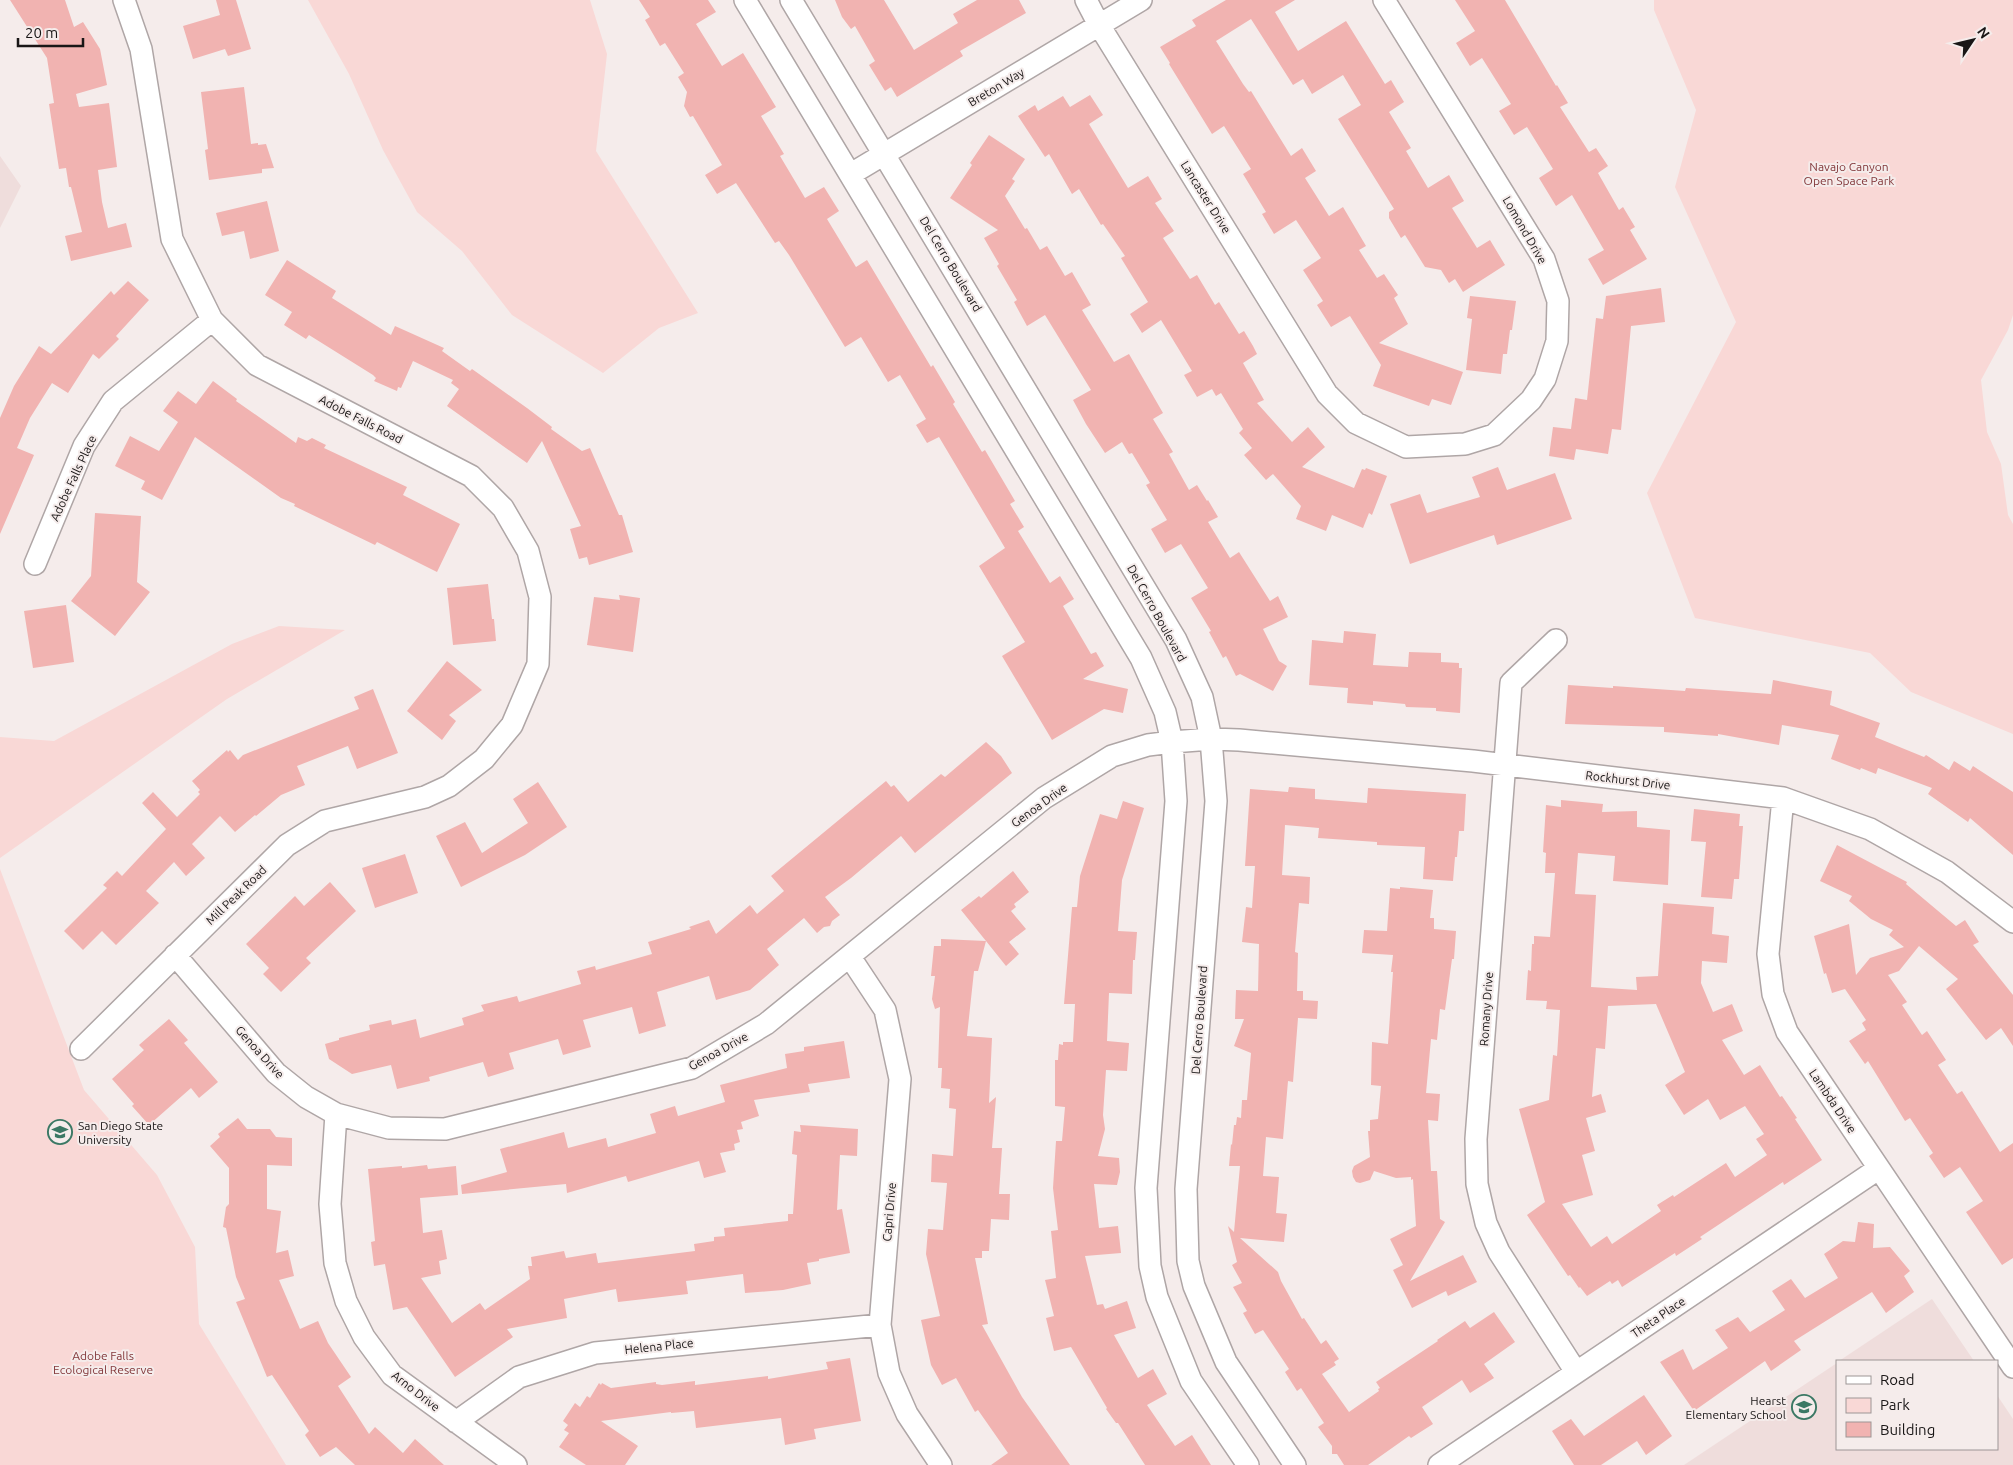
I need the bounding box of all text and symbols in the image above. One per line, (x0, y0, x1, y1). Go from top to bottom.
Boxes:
scale bar (18, 15, 82, 47)
north arrow (1948, 15, 1998, 65)
text: 20 m (25, 24, 58, 41)
text: N (1974, 24, 1993, 41)
street label: Breton Way (966, 65, 1026, 109)
street label: Lancaster Drive (1178, 158, 1234, 236)
park label: Navajo Canyon Open Space Park (1804, 160, 1894, 187)
street label: Lomond Drive (1500, 194, 1550, 266)
street label: Del Cerro Boulevard (917, 214, 985, 314)
street label: Adobe Falls Road (317, 392, 405, 446)
street label: Adobe Falls Place (47, 433, 99, 523)
street label: Del Cerro Boulevard (1125, 562, 1189, 664)
street label: Rockhurst Drive (1585, 768, 1671, 792)
street label: Genoa Drive (1009, 780, 1069, 830)
street label: Mill Peak Road (203, 863, 269, 927)
street label: Del Cerro Boulevard (1189, 965, 1209, 1075)
street label: Romany Drive (1477, 971, 1495, 1047)
street label: Genoa Drive (233, 1023, 287, 1081)
street label: Genoa Drive (686, 1029, 750, 1073)
street label: Lambda Drive (1807, 1067, 1859, 1135)
school or university icon: San Diego State University (47, 1119, 73, 1145)
place label: San Diego State University (78, 1119, 163, 1146)
street label: Capri Drive (880, 1182, 898, 1242)
street label: Theta Place (1628, 1294, 1688, 1340)
street label: Helena Place (624, 1336, 694, 1356)
park label: Adobe Falls Ecological Reserve (53, 1349, 153, 1376)
legend (1836, 1360, 1998, 1450)
street label: Arno Drive (389, 1368, 443, 1414)
text: Road (1880, 1371, 1915, 1388)
place label: Hearst Elementary School (1686, 1394, 1786, 1421)
school or university icon: Hearst Elementary School (1791, 1394, 1817, 1420)
text: Park (1880, 1396, 1910, 1413)
text: Building (1880, 1421, 1935, 1438)

